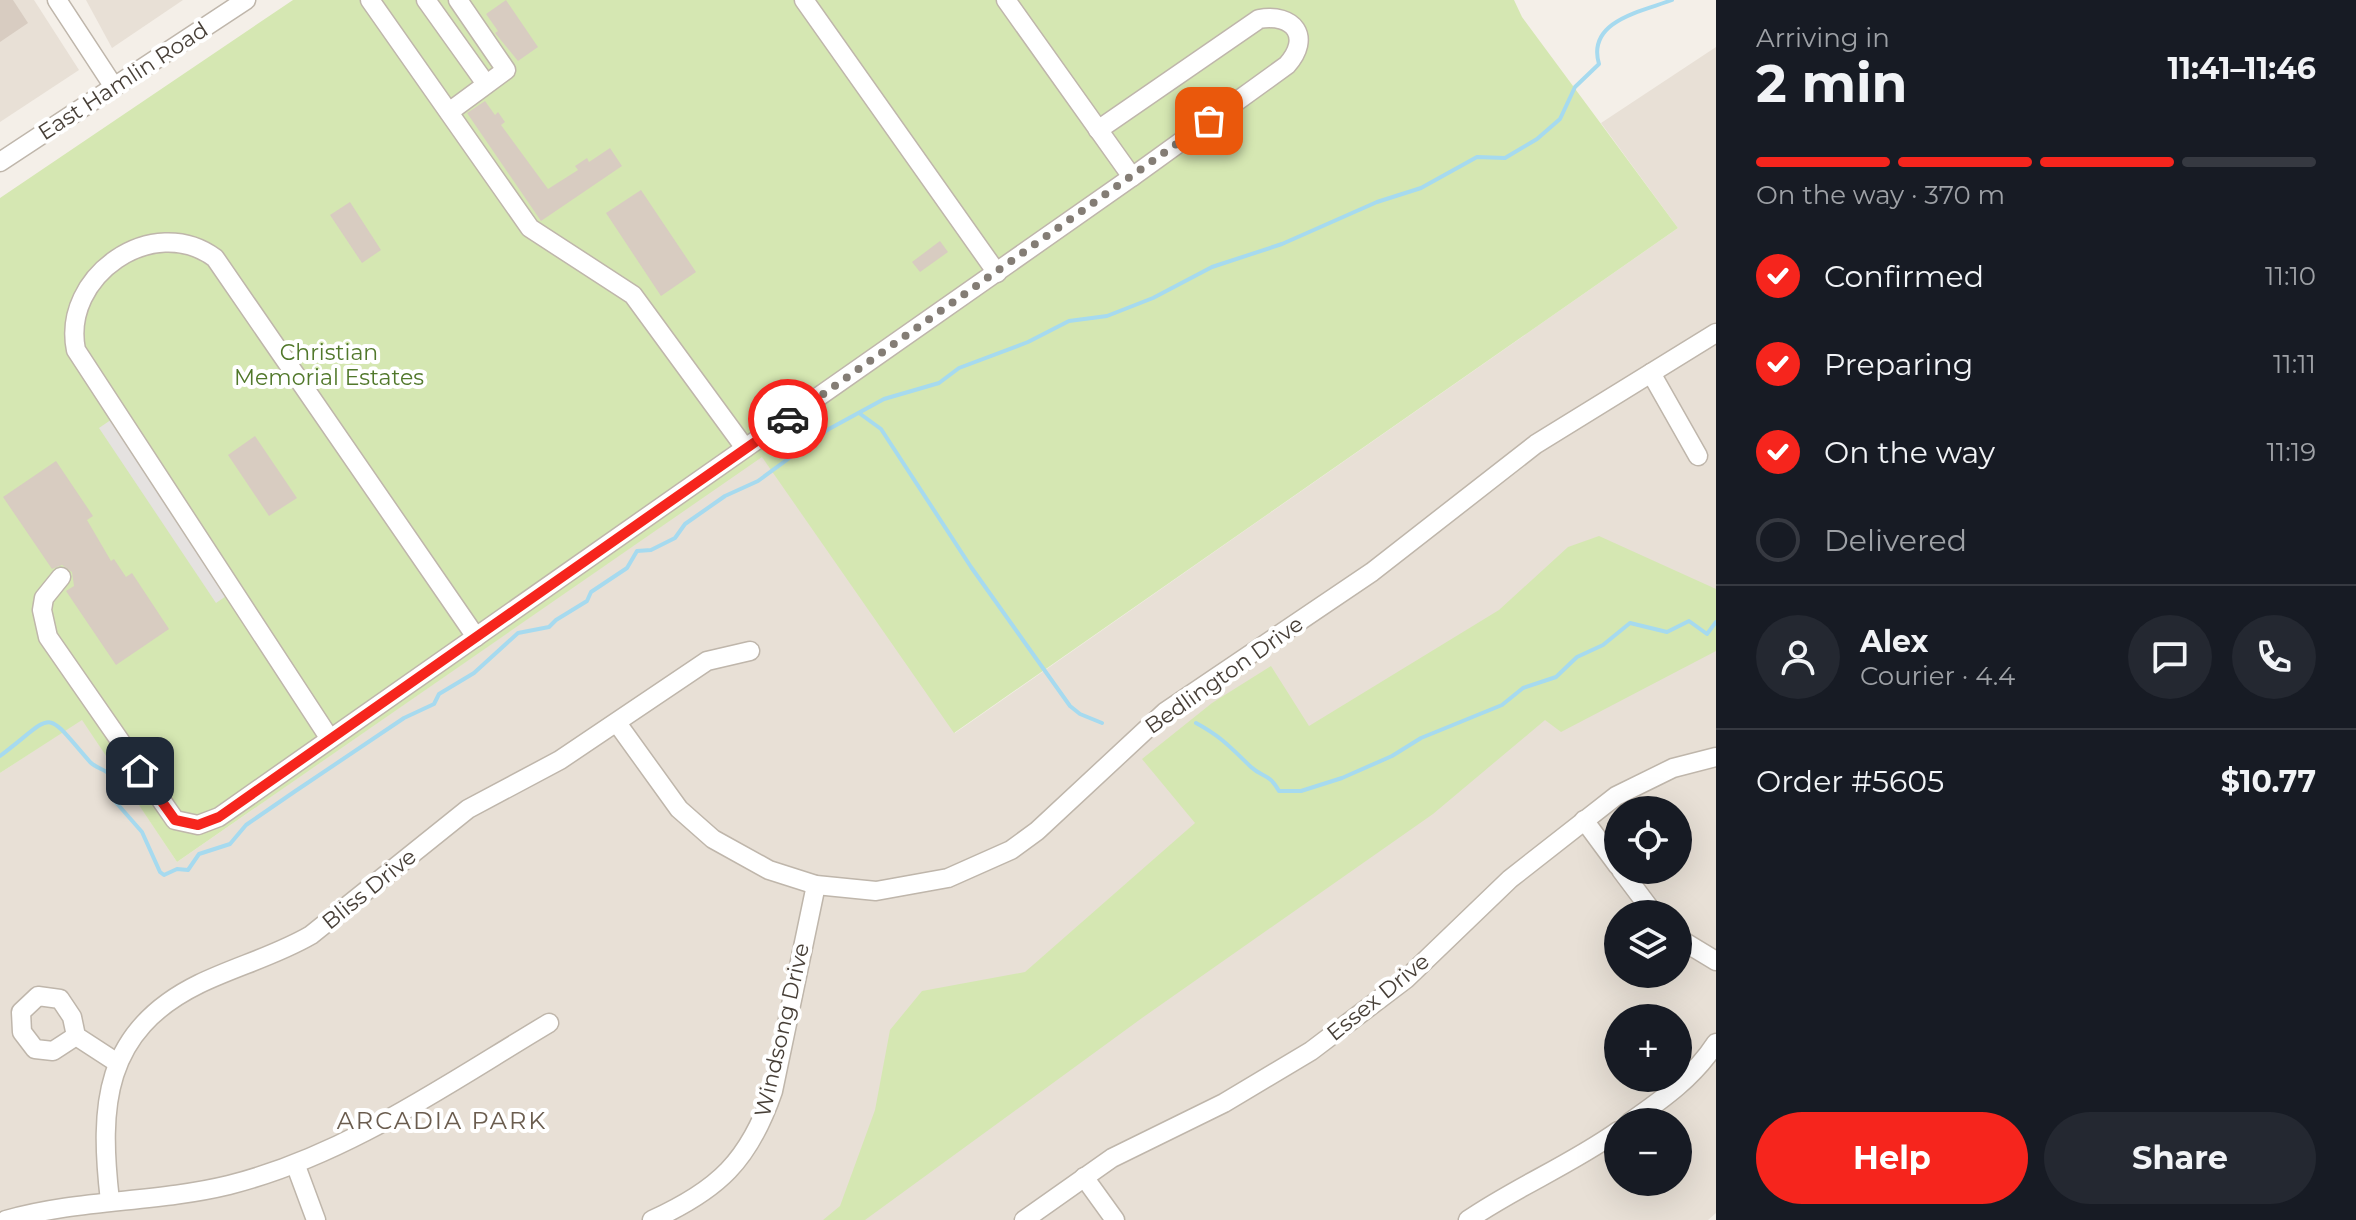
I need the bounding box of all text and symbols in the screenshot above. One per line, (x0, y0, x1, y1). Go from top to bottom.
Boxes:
street label: East Hamlin Road (33, 16, 213, 146)
text: Arriving in (1756, 22, 1890, 54)
text: 11:41–11:46 (2167, 50, 2316, 87)
text: 2 min (1756, 52, 1908, 115)
pin (1175, 87, 1243, 155)
icon: bag (1187, 99, 1231, 143)
text: On the way · 370 m (1756, 179, 2005, 211)
icon: check (1756, 254, 1800, 298)
text: Confirmed (1824, 258, 1984, 295)
text: 11:10 (2265, 260, 2316, 292)
park label: Christian Memorial Estates (234, 339, 424, 391)
icon: check (1756, 342, 1800, 386)
text: Preparing (1824, 346, 1973, 383)
text: 11:11 (2273, 348, 2316, 380)
courier (748, 379, 828, 459)
icon: car (766, 397, 810, 441)
icon: check (1756, 430, 1800, 474)
text: On the way (1824, 434, 1995, 471)
text: 11:19 (2266, 436, 2316, 468)
text: Delivered (1824, 522, 1967, 559)
street label: Bedlington Drive (1140, 610, 1308, 740)
button: person (1756, 615, 1840, 699)
button: chat (2128, 615, 2212, 699)
button: phone (2232, 615, 2316, 699)
text: Alex (1860, 623, 1928, 660)
text: Courier · 4.4 (1860, 660, 2015, 692)
pin (106, 737, 174, 805)
icon: home (118, 749, 162, 793)
text: Order #5605 (1756, 763, 1944, 800)
text: $10.77 (2221, 763, 2316, 800)
map controls (1604, 796, 1692, 1196)
button: locate (1604, 796, 1692, 884)
street label: Bliss Drive (316, 843, 422, 935)
button: layers (1604, 900, 1692, 988)
street label: Windsong Drive (749, 940, 815, 1120)
street label: Essex Drive (1321, 947, 1435, 1047)
button: + (1604, 1004, 1692, 1092)
district label: ARCADIA PARK (337, 1106, 547, 1135)
button: − (1604, 1108, 1692, 1196)
button: Help (1756, 1112, 2028, 1204)
button: Share (2044, 1112, 2316, 1204)

